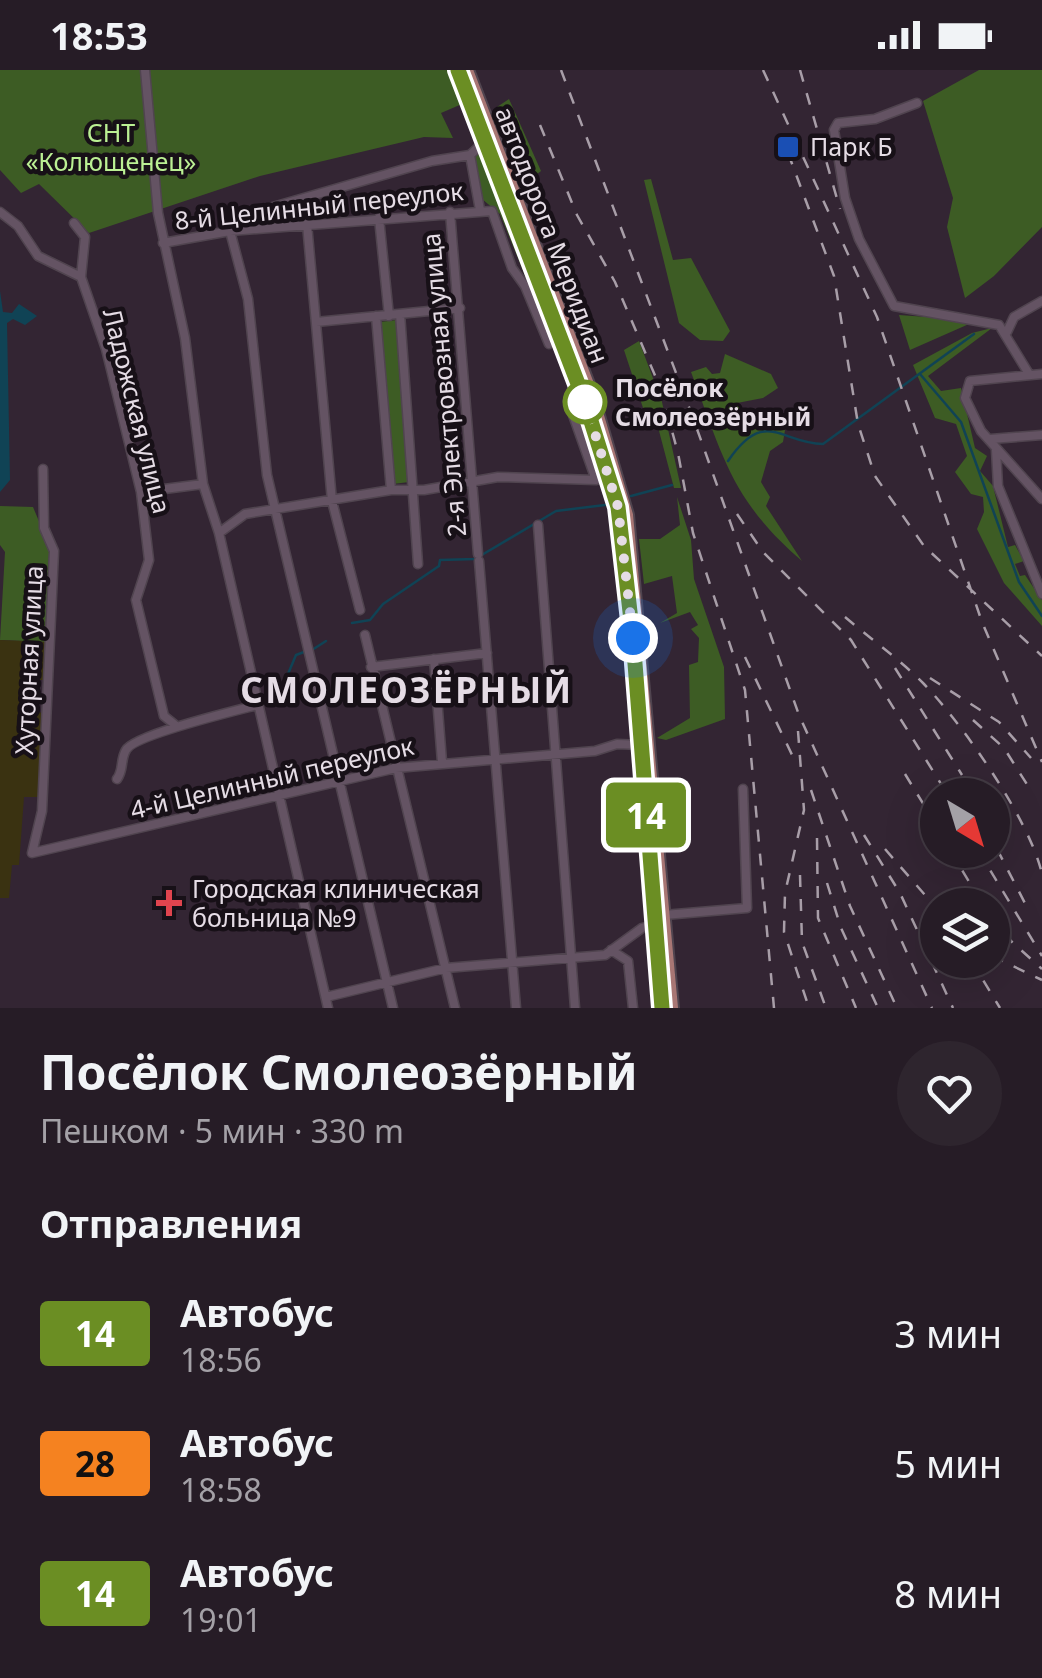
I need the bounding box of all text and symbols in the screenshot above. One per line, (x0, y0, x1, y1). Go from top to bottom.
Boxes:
text: 18:53 (50, 9, 148, 61)
street label: автодорога Меридиан (488, 101, 618, 368)
park label: СНТ «Колющенец» (26, 115, 196, 178)
place label: Парк Б (810, 129, 893, 163)
marker: Парк Б (775, 134, 801, 160)
street label: 8-й Целинный переулок (173, 173, 466, 237)
street label: 2-я Электровозная улица (413, 232, 473, 538)
street label: Ладожская улица (96, 305, 180, 517)
place label: Посёлок Смолеозёрный (615, 370, 811, 433)
marker: Посёлок Смолеозёрный (564, 381, 606, 423)
street label: Хуторная улица (6, 564, 50, 756)
your location (608, 613, 658, 663)
district label: СМОЛЕОЗЁРНЫЙ (240, 666, 574, 713)
street label: 4-й Целинный переулок (127, 728, 418, 826)
north arrow (920, 778, 1010, 868)
map controls (920, 778, 1010, 978)
line badge: 14 (601, 782, 691, 848)
text: 14 (626, 792, 666, 839)
place label: Городская клиническая больница №9 (192, 871, 480, 934)
button: layers (920, 888, 1010, 978)
marker: Городская клиническая больница №9 (156, 890, 182, 916)
text: Посёлок Смолеозёрный (40, 1039, 638, 1104)
button: heart (897, 1041, 1002, 1146)
text: Пешком · 5 мин · 330 m (40, 1109, 404, 1152)
text: Отправления (40, 1197, 302, 1249)
text: Автобус (180, 1286, 334, 1338)
text: 3 мин (894, 1307, 1002, 1359)
text: 14 (75, 1310, 115, 1357)
text: 18:56 (180, 1338, 262, 1381)
text: Автобус (180, 1416, 334, 1468)
text: 5 мин (894, 1437, 1002, 1489)
text: 28 (75, 1440, 115, 1487)
text: 18:58 (180, 1468, 262, 1511)
text: Автобус (180, 1546, 334, 1598)
text: 8 мин (894, 1567, 1002, 1619)
text: 14 (75, 1570, 115, 1617)
text: 19:01 (180, 1598, 262, 1641)

